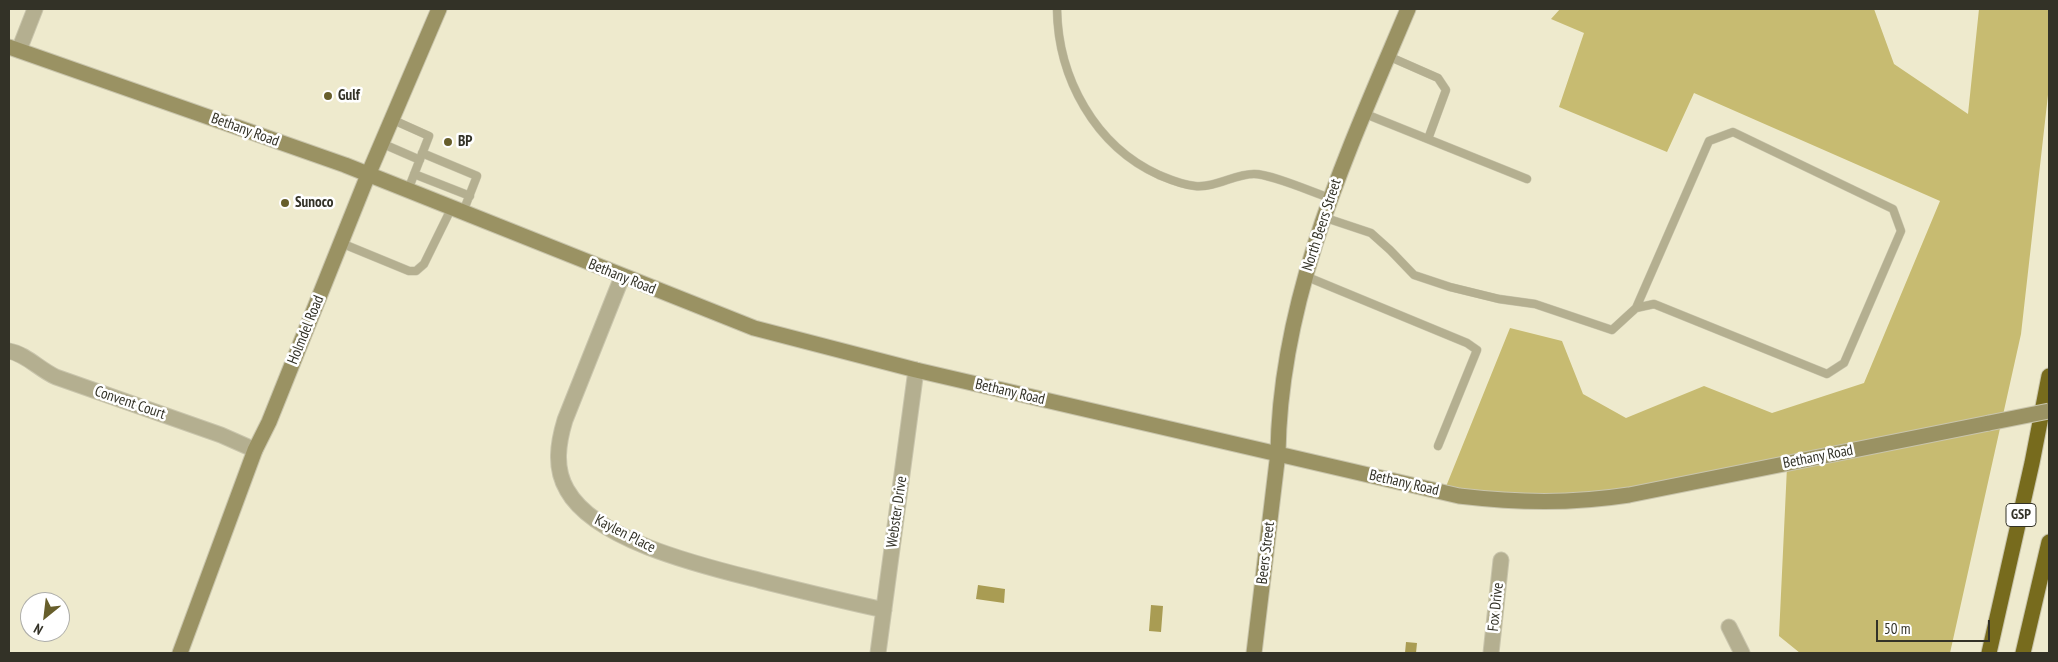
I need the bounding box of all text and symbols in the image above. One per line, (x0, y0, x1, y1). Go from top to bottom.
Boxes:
place label: Gulf (338, 87, 360, 105)
marker: Gulf (322, 90, 334, 102)
street label: Bethany Road (209, 109, 281, 151)
place label: BP (458, 133, 473, 151)
marker: BP (442, 136, 454, 148)
street label: North Beers Street (1299, 177, 1345, 273)
place label: Sunoco (295, 194, 333, 212)
marker: Sunoco (279, 197, 291, 209)
street label: Bethany Road (586, 255, 658, 299)
street label: Holmdel Road (284, 293, 328, 367)
street label: Bethany Road (973, 375, 1047, 409)
street label: Convent Court (92, 383, 168, 423)
street label: Bethany Road (1781, 441, 1855, 473)
street label: Bethany Road (1367, 466, 1441, 500)
street label: Webster Drive (883, 475, 911, 549)
road number: GSP (2006, 504, 2036, 526)
street label: Kaylen Place (592, 511, 658, 557)
street label: Beers Street (1253, 521, 1279, 585)
street label: Fox Drive (1484, 582, 1508, 632)
north arrow (20, 592, 70, 642)
scale bar (1878, 610, 1992, 642)
text: 50 m (1884, 619, 1910, 638)
text: N (31, 620, 46, 639)

